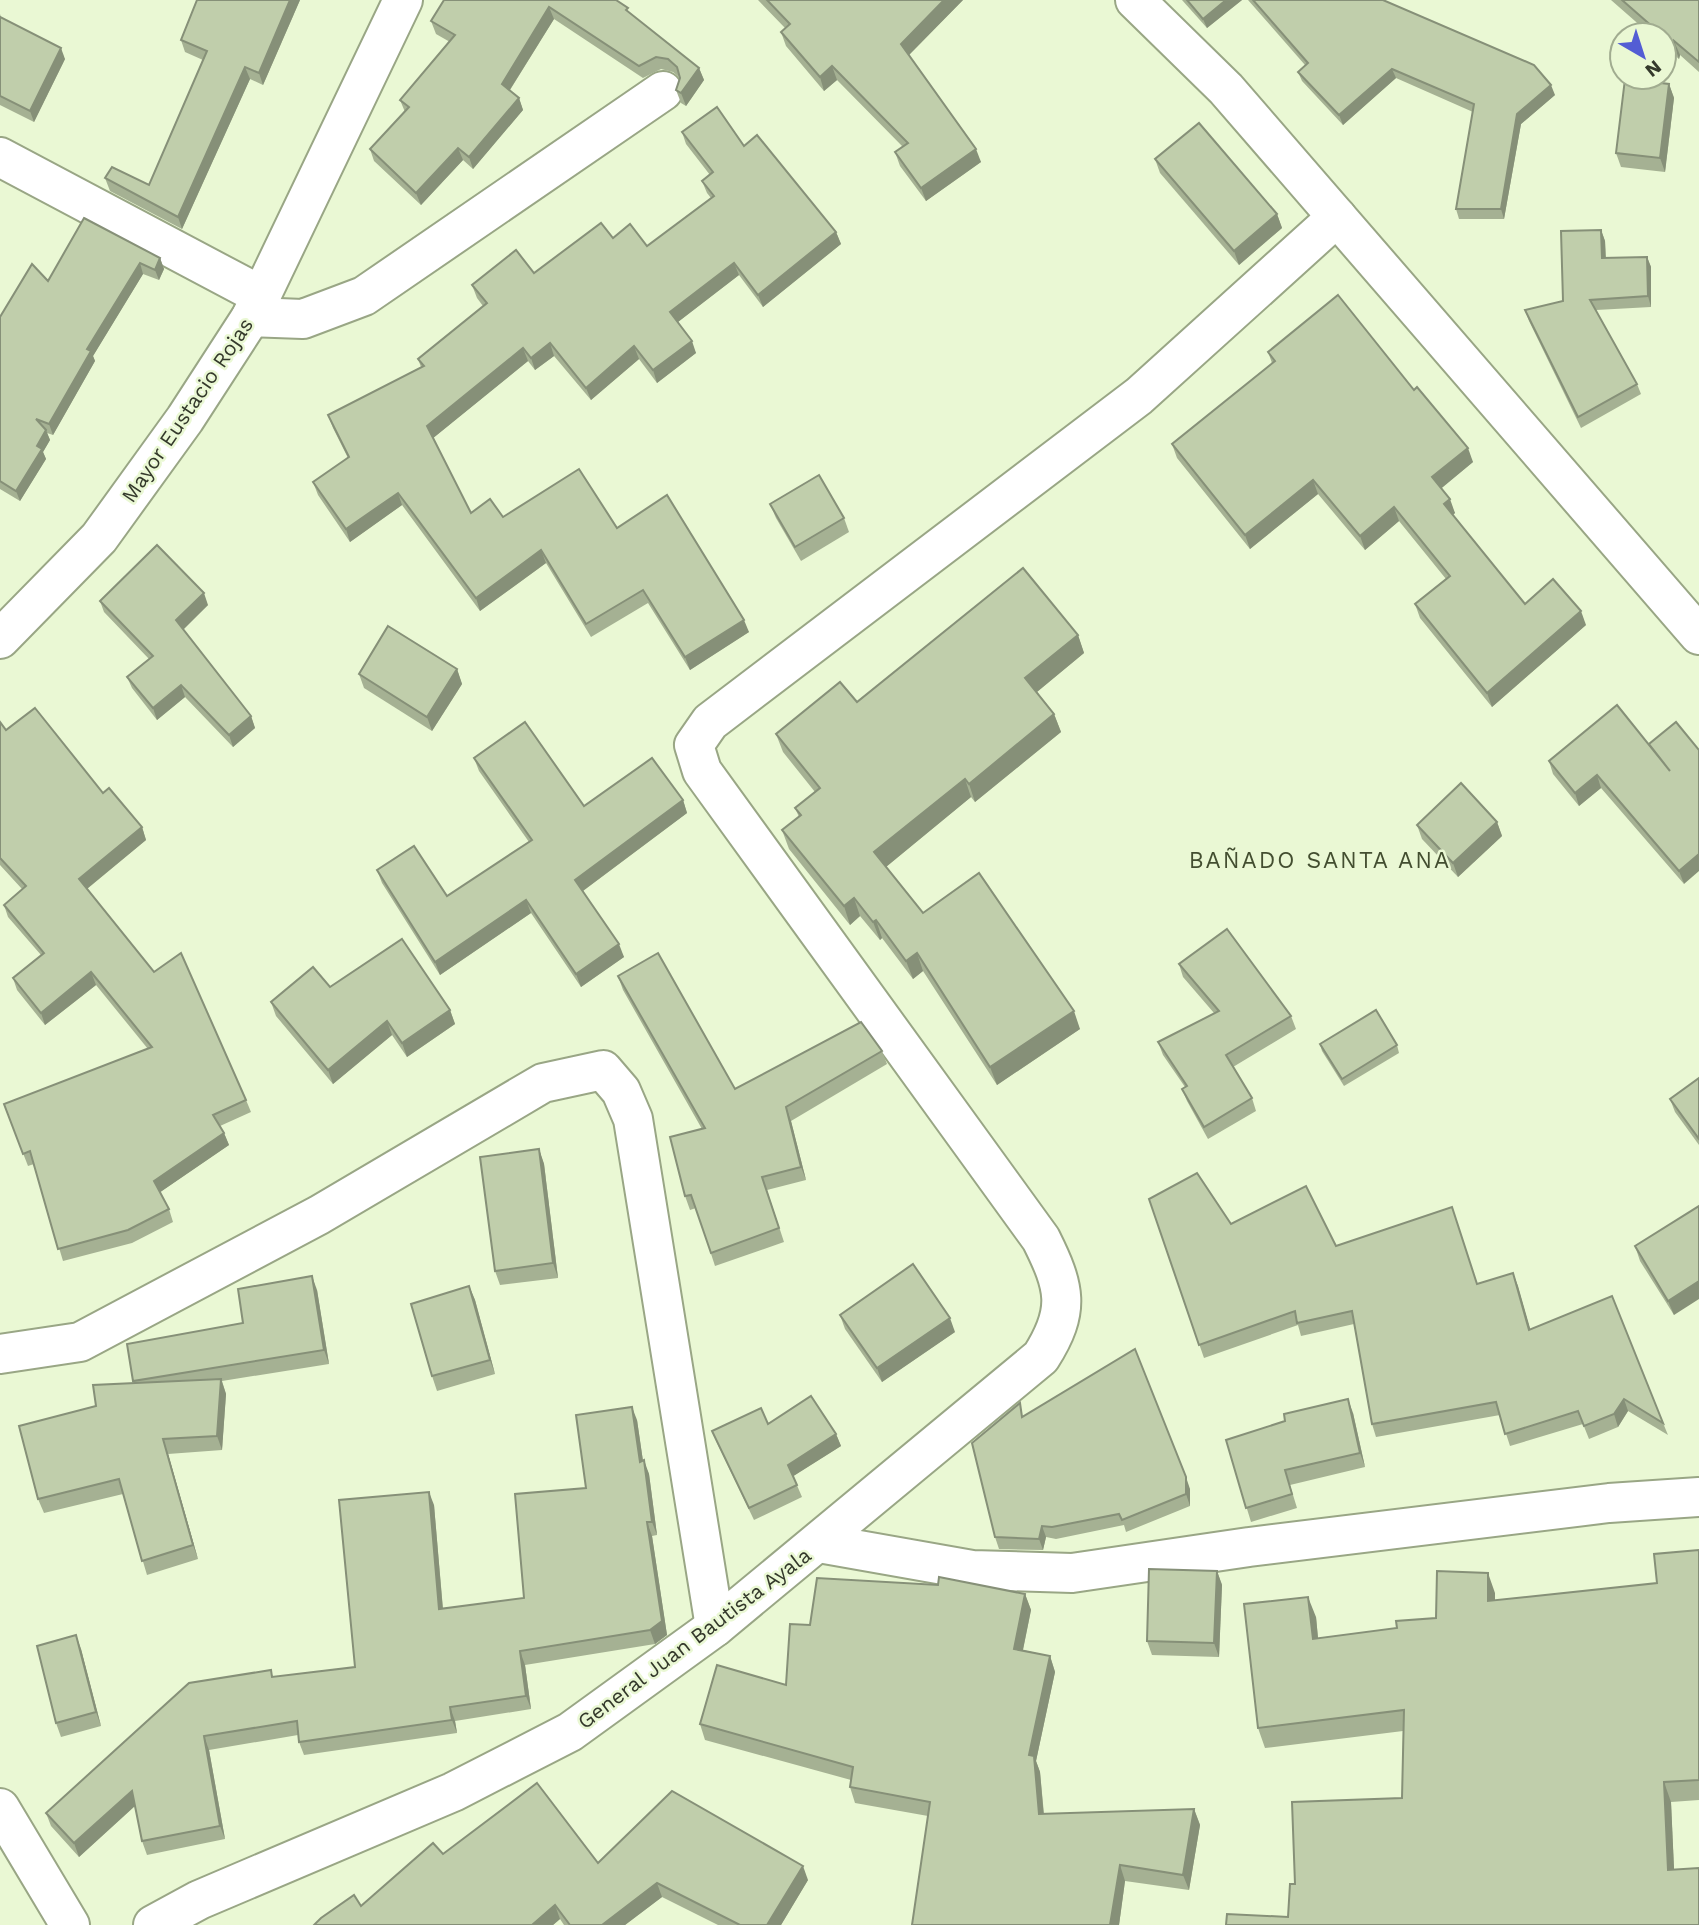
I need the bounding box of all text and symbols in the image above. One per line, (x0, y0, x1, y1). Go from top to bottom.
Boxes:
north arrow (1608, 21, 1678, 91)
text: N (1641, 55, 1666, 82)
street label: Mayor Eustacio Rojas (116, 313, 258, 507)
district label: BAÑADO SANTA ANA (1189, 847, 1451, 874)
street label: General Juan Bautista Ayala (572, 1542, 816, 1734)

